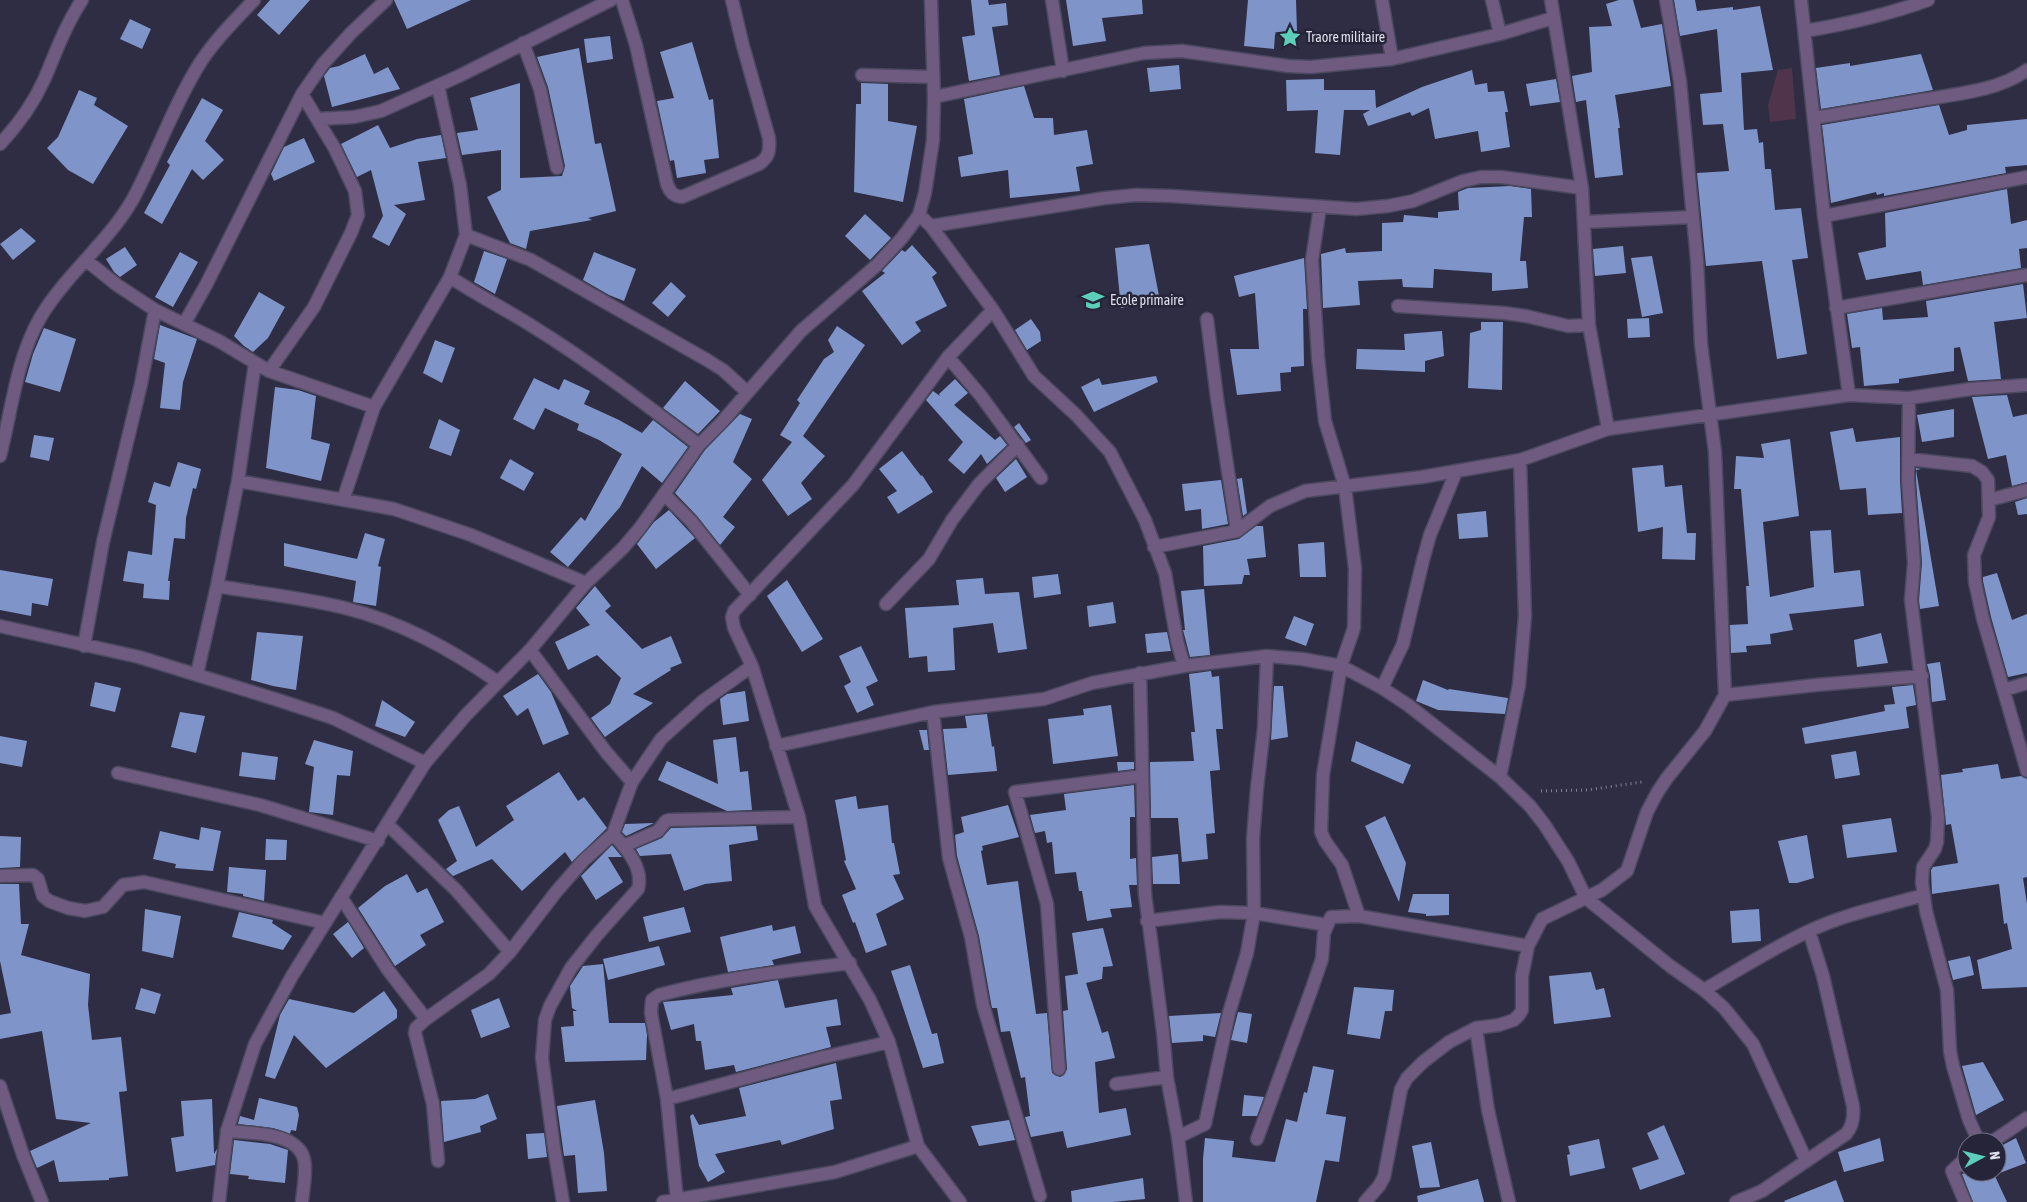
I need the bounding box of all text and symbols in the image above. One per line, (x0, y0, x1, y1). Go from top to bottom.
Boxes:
place icon: Traore militaire (1277, 24, 1303, 50)
place label: Traore militaire (1306, 29, 1385, 45)
school or university icon: Ecole primaire (1080, 287, 1106, 313)
place label: Ecole primaire (1110, 292, 1184, 308)
north arrow (1957, 1132, 2007, 1182)
text: N (1986, 1150, 2003, 1160)

